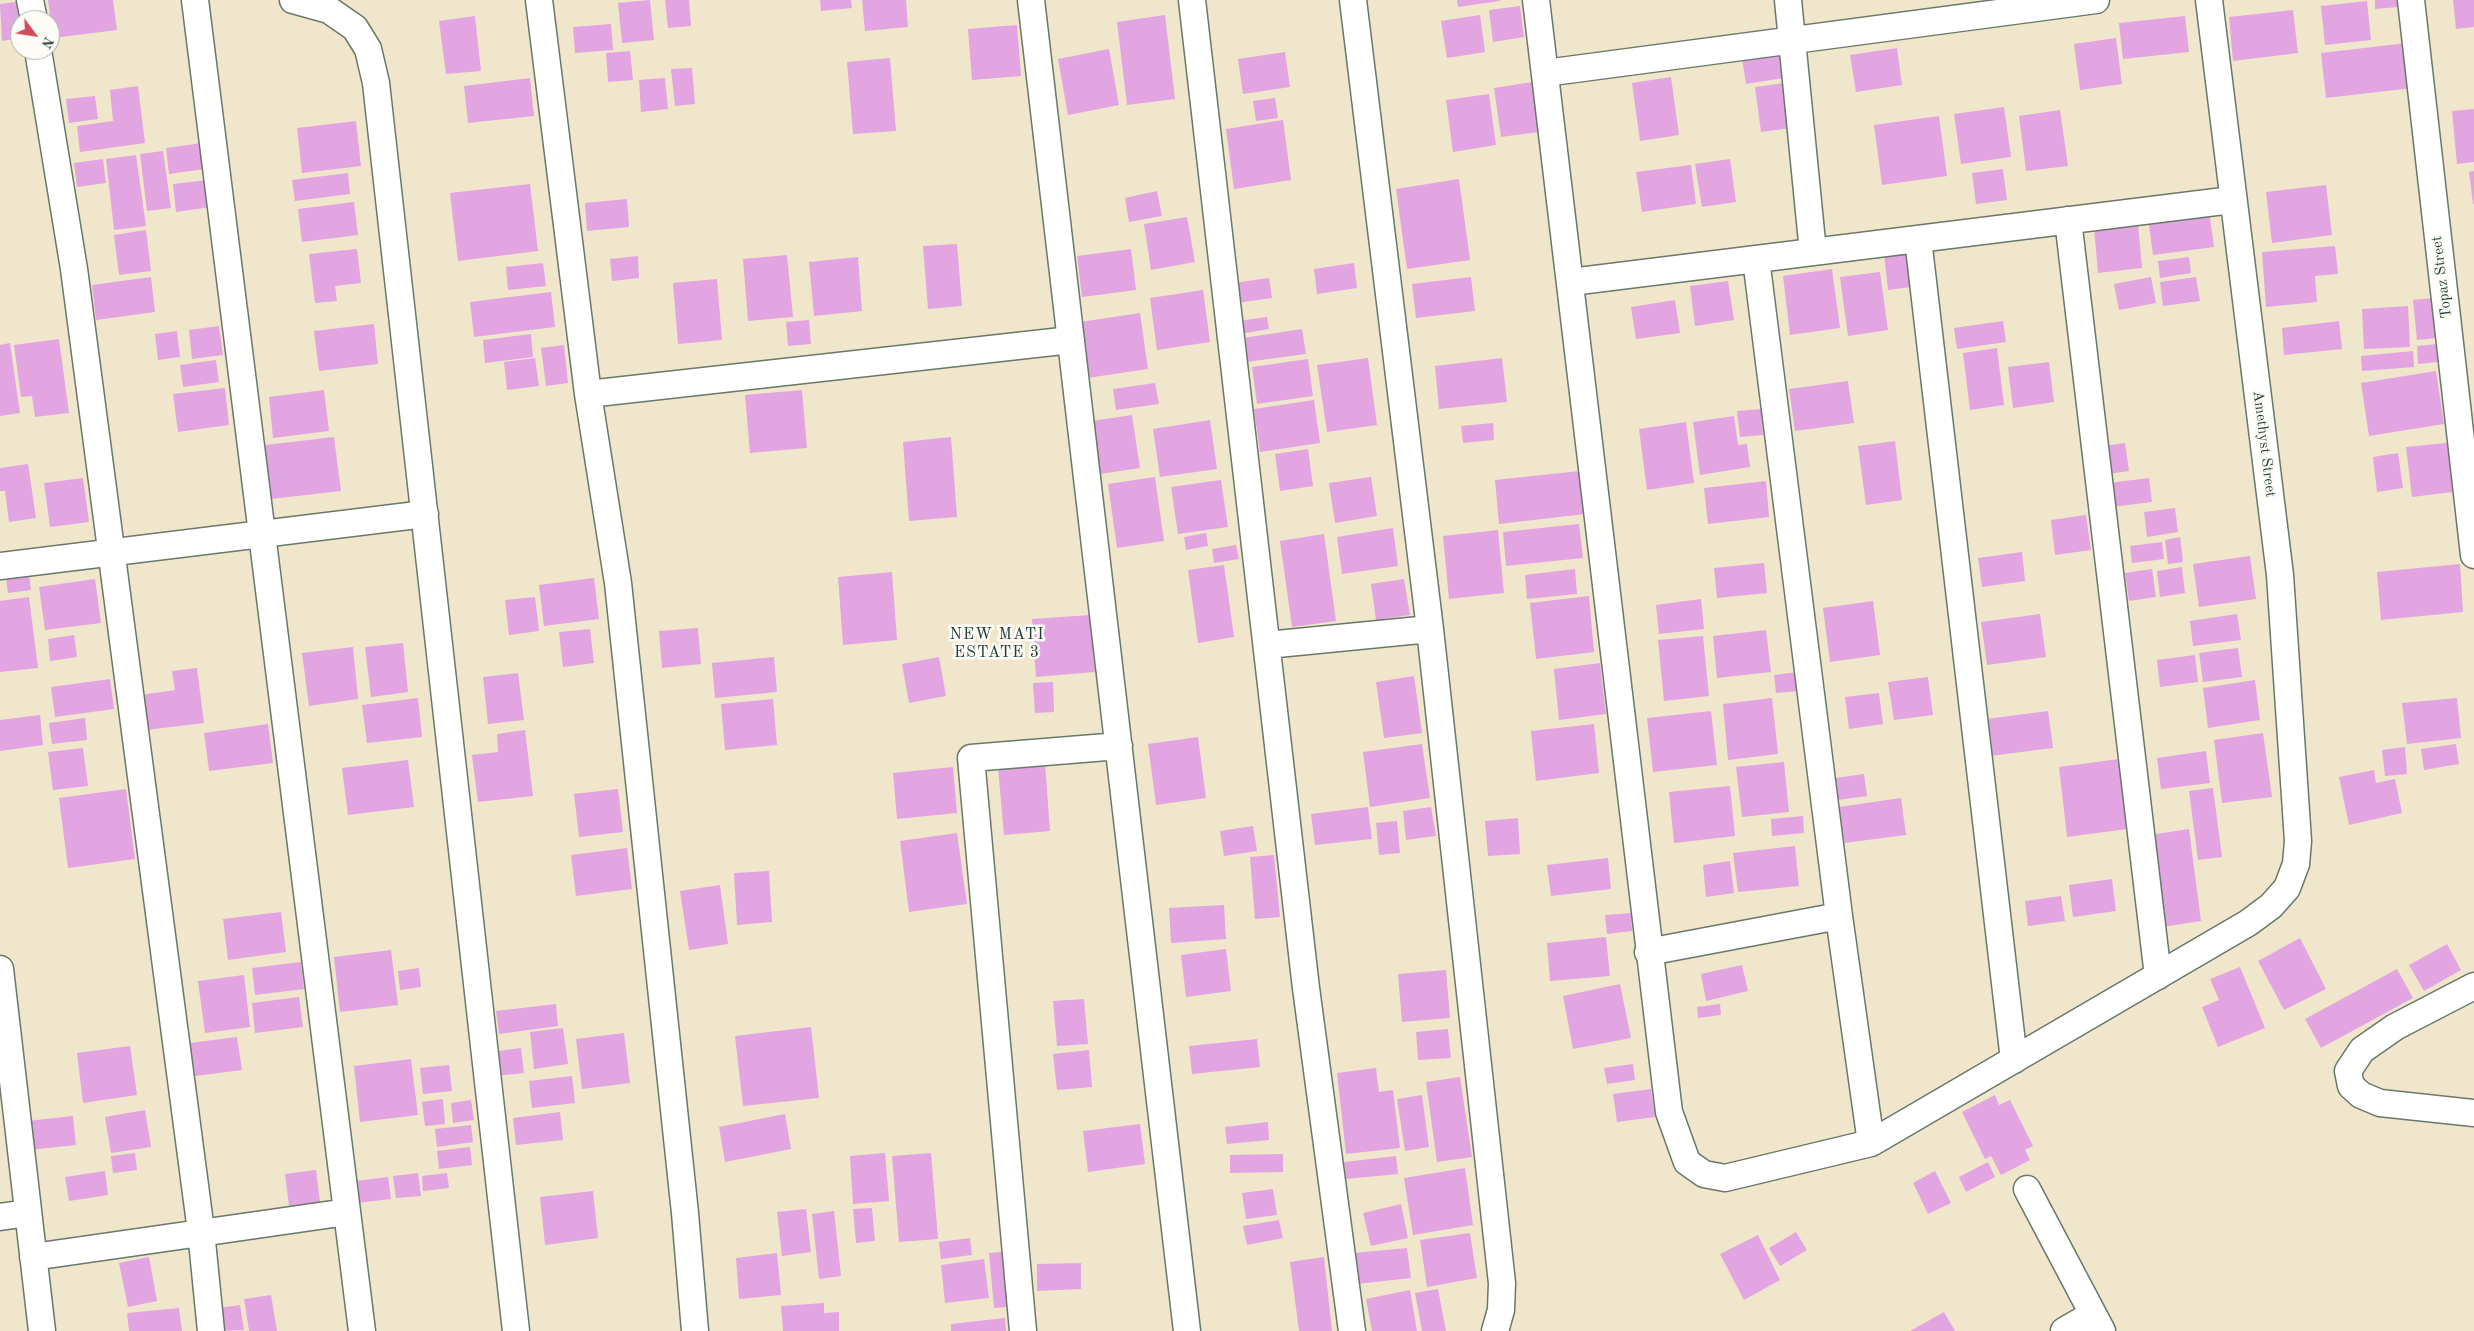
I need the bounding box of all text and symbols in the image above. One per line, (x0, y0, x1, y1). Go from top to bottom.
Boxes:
north arrow (10, 10, 60, 60)
text: N (38, 34, 56, 50)
street label: Topaz Street (2428, 235, 2456, 319)
street label: Amethyst Street (2249, 390, 2279, 498)
district label: NEW MATI ESTATE 3 (949, 625, 1045, 663)

